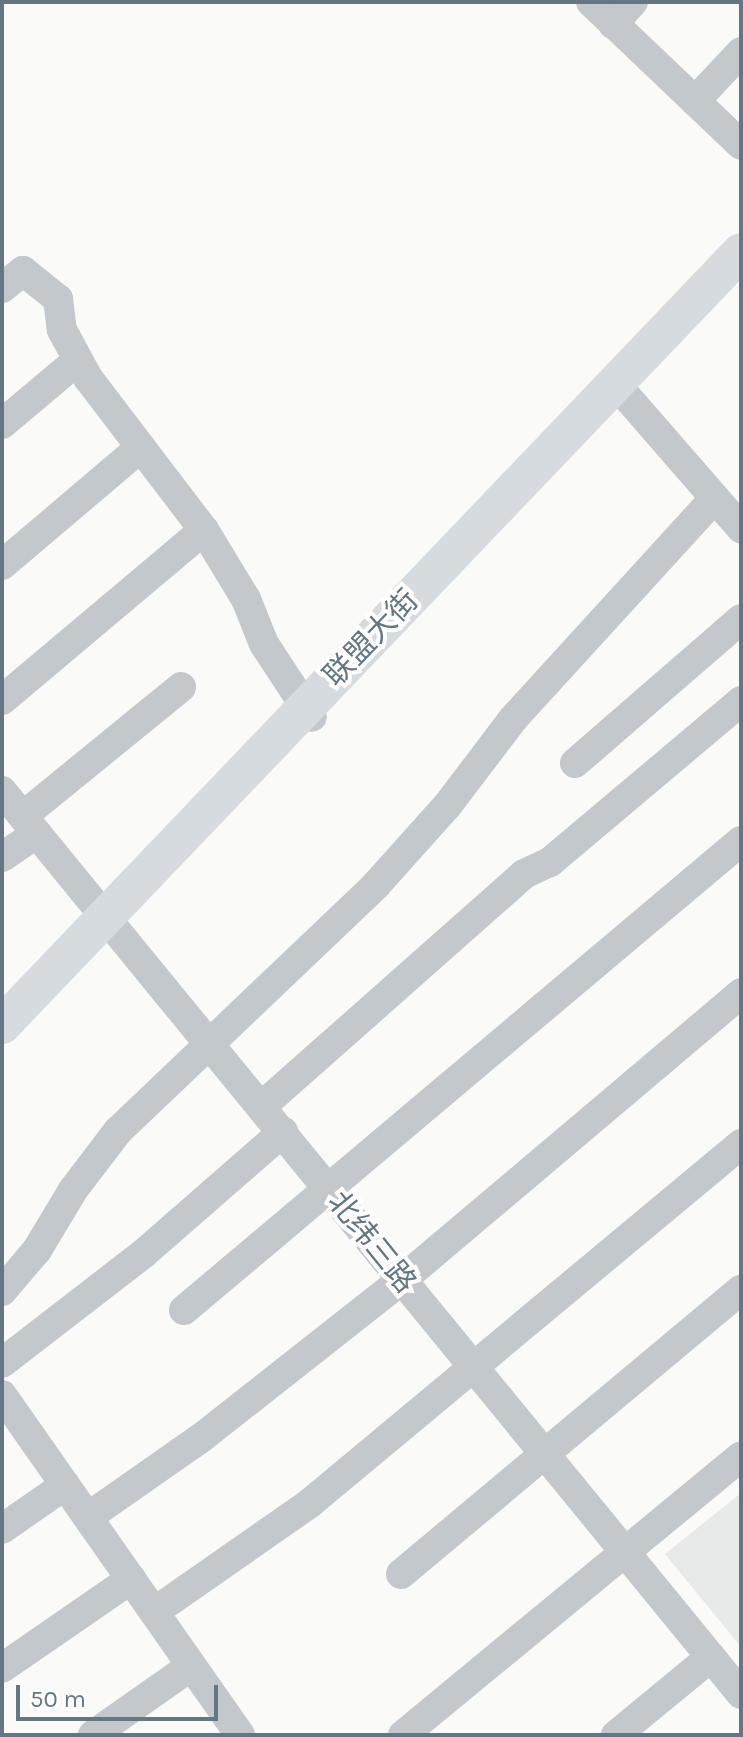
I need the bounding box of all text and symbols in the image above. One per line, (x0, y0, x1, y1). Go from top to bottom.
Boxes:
street label: 联盟大街 (316, 582, 426, 694)
street label: 北纬三路 (320, 1184, 424, 1300)
scale bar (20, 1669, 222, 1719)
text: 50 m (30, 1685, 86, 1713)

